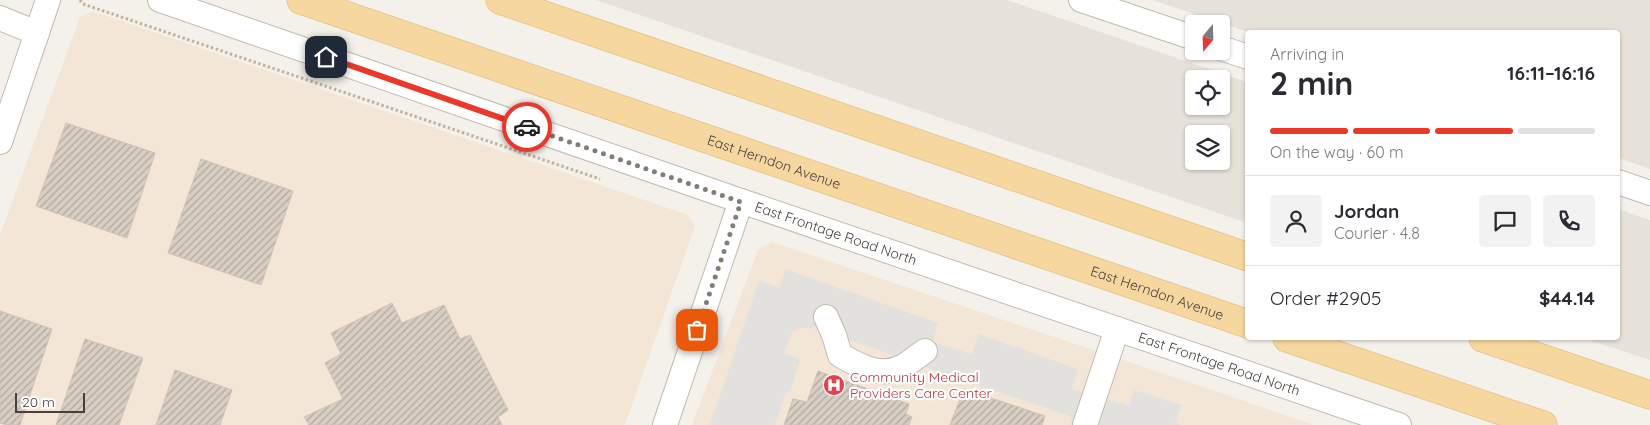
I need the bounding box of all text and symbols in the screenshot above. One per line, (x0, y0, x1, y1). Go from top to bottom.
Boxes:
north arrow (1185, 15, 1230, 60)
map controls (1185, 15, 1230, 170)
pin (305, 36, 347, 78)
icon: home (312, 43, 340, 71)
text: Arriving in (1270, 44, 1344, 64)
text: 16:11–16:16 (1507, 61, 1595, 85)
text: 2 min (1270, 63, 1353, 103)
button: locate (1185, 70, 1230, 115)
courier (502, 102, 552, 152)
icon: car (513, 113, 541, 141)
button: layers (1185, 125, 1230, 170)
street label: East Herndon Avenue (705, 131, 843, 193)
text: On the way · 60 m (1270, 142, 1404, 162)
button: person (1270, 195, 1322, 247)
button: chat (1479, 195, 1531, 247)
button: phone (1543, 195, 1595, 247)
street label: East Frontage Road North (753, 197, 919, 269)
text: Jordan (1334, 199, 1399, 223)
text: Courier · 4.8 (1334, 223, 1420, 243)
street label: East Herndon Avenue (1088, 262, 1226, 324)
text: Order #2905 (1270, 286, 1381, 310)
text: $44.14 (1539, 286, 1595, 310)
pin (676, 309, 718, 351)
icon: bag (683, 316, 711, 344)
street label: East Frontage Road North (1136, 328, 1303, 400)
place label: Community Medical Providers Care Center (850, 368, 993, 402)
hospital icon: Community Medical Providers Care Center (822, 373, 846, 397)
scale bar (15, 390, 85, 413)
text: 20 m (22, 393, 55, 411)

